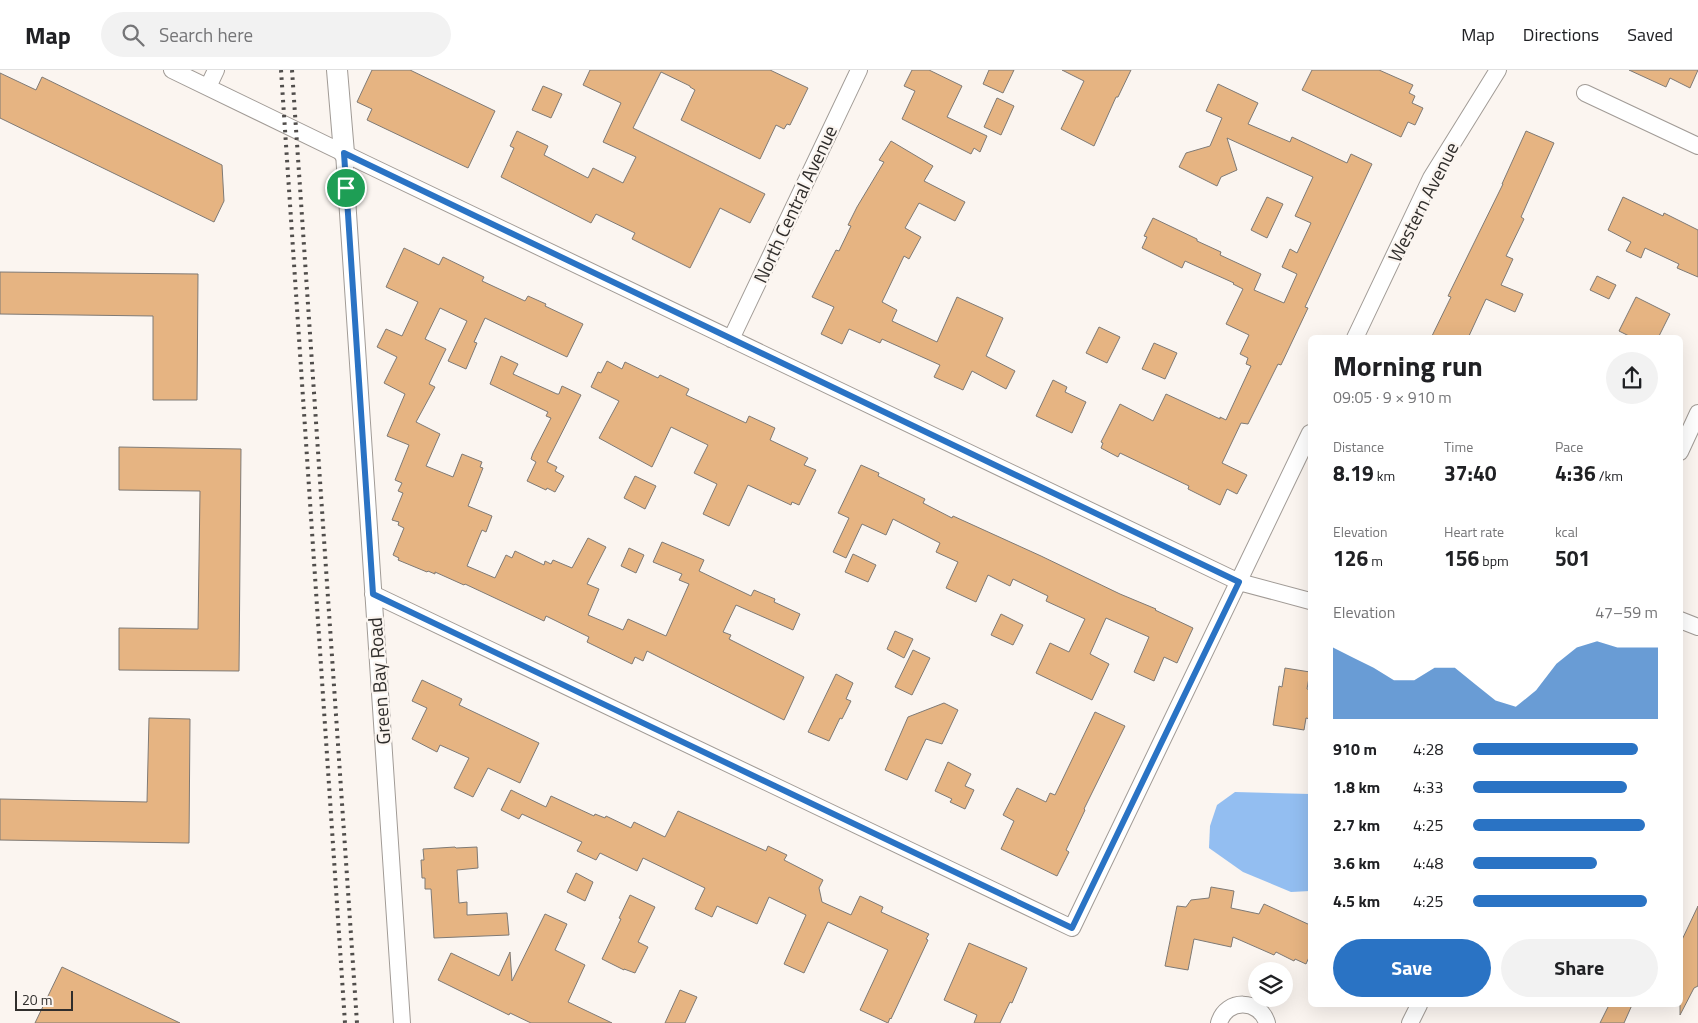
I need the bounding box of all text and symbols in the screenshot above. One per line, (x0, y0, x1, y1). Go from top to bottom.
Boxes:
search box (101, 12, 451, 57)
text: Map (25, 17, 71, 53)
text: Search here (159, 20, 253, 49)
icon: search (119, 21, 147, 49)
text: Map (1461, 21, 1495, 48)
text: Directions (1523, 21, 1599, 48)
text: Saved (1627, 21, 1673, 48)
street label: North Central Avenue (745, 120, 844, 287)
street label: Western Avenue (1380, 137, 1465, 267)
pin (325, 167, 367, 209)
icon: arrive (332, 174, 360, 202)
text: Morning run (1333, 344, 1483, 387)
button: share (1606, 352, 1658, 404)
text: 09:05 · 9 × 910 m (1333, 385, 1452, 409)
text: Distance (1333, 436, 1384, 457)
text: Time (1444, 436, 1473, 457)
text: Pace (1555, 436, 1583, 457)
text: 8.19 (1333, 457, 1374, 489)
text: 37:40 (1444, 457, 1496, 489)
text: 4:36 (1555, 457, 1596, 489)
text: km (1374, 465, 1395, 486)
text: /km (1596, 465, 1623, 486)
text: Elevation (1333, 521, 1387, 542)
text: Heart rate (1444, 521, 1504, 542)
text: kcal (1555, 521, 1578, 542)
text: 126 (1333, 542, 1368, 574)
text: 156 (1444, 542, 1479, 574)
text: 501 (1555, 542, 1590, 574)
text: m (1368, 550, 1383, 571)
text: bpm (1479, 550, 1509, 571)
text: Elevation (1333, 600, 1395, 624)
text: 47–59 m (1595, 600, 1658, 624)
street label: Green Bay Road (360, 617, 397, 746)
text: 910 m (1333, 737, 1377, 761)
text: 4:28 (1413, 737, 1443, 761)
text: 1.8 km (1333, 775, 1380, 799)
text: 4:33 (1413, 775, 1443, 799)
text: 2.7 km (1333, 813, 1380, 837)
text: 4:25 (1413, 813, 1443, 837)
text: 3.6 km (1333, 851, 1380, 875)
text: 4:48 (1413, 851, 1443, 875)
text: 4.5 km (1333, 889, 1380, 913)
text: 4:25 (1413, 889, 1443, 913)
button: Save (1333, 939, 1491, 997)
button: Share (1501, 939, 1658, 997)
map controls (1248, 962, 1293, 1007)
button: layers (1248, 962, 1293, 1007)
scale bar (15, 988, 72, 1011)
text: 20 m (22, 989, 52, 1010)

